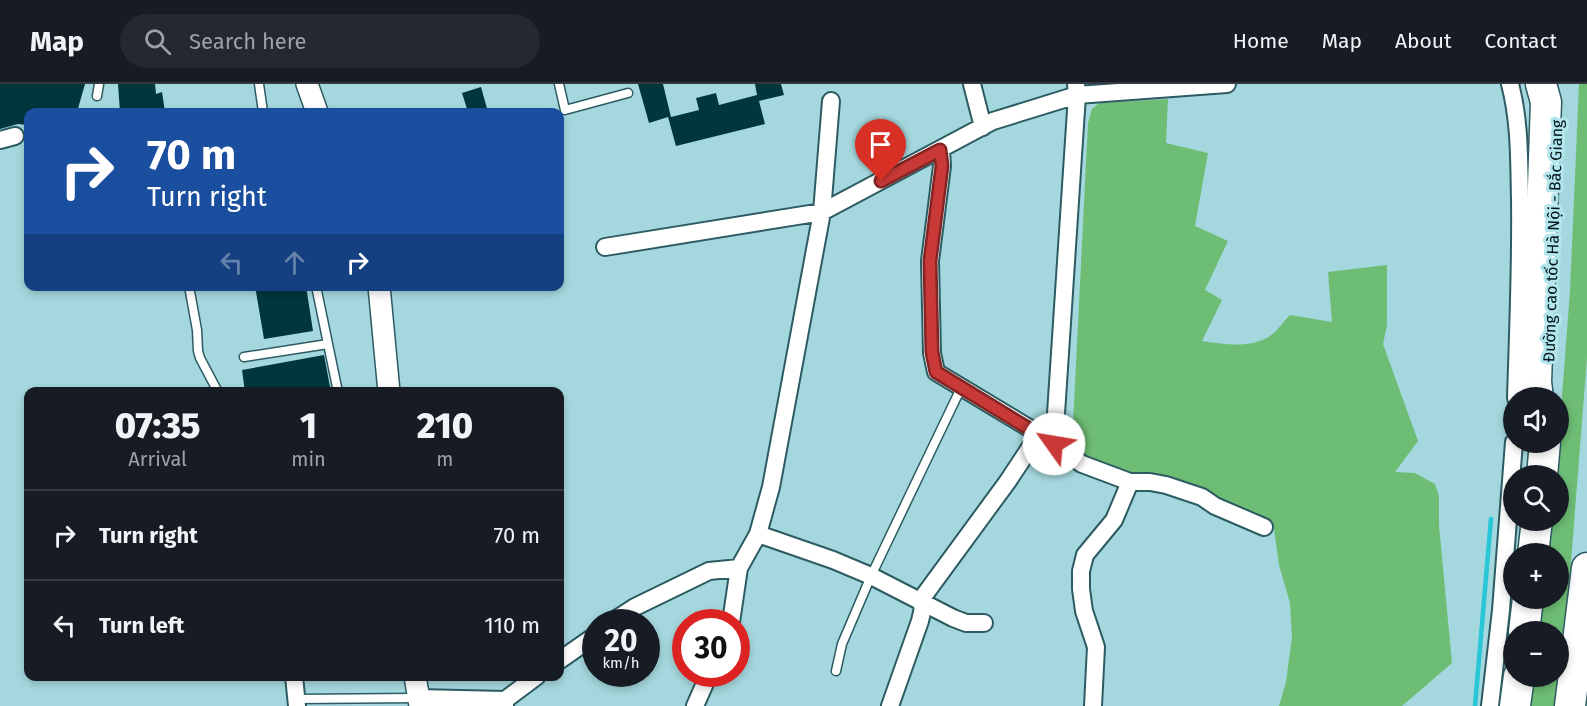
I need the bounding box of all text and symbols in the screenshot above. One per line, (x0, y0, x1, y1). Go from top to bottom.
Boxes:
search box (120, 14, 540, 68)
text: Map (30, 25, 84, 58)
icon: search (141, 25, 174, 58)
text: Search here (189, 28, 307, 55)
text: Home (1233, 28, 1289, 54)
text: Map (1322, 28, 1362, 54)
text: About (1395, 28, 1452, 54)
text: Contact (1485, 28, 1557, 54)
pin (855, 119, 906, 181)
street label: Đường cao tốc Hà Nội - Bắc Giang (1537, 119, 1567, 363)
icon: arrive (864, 128, 897, 161)
text: 70 m (147, 130, 236, 180)
icon: right (48, 132, 126, 210)
text: Turn right (147, 181, 267, 213)
icon: left (215, 246, 248, 279)
icon: ahead (278, 246, 311, 279)
icon: right (341, 246, 374, 279)
map controls (1503, 387, 1569, 687)
button: sound (1503, 387, 1569, 453)
text: 07:35 (115, 404, 200, 448)
text: 1 (300, 404, 317, 448)
text: 210 (417, 404, 473, 448)
position arrow (1022, 412, 1086, 476)
text: Arrival (128, 447, 187, 471)
text: min (291, 447, 326, 471)
text: m (436, 447, 453, 471)
button: search (1503, 465, 1569, 531)
icon: right (48, 519, 81, 552)
text: Turn right (99, 522, 198, 549)
text: 70 m (494, 522, 540, 549)
button: + (1503, 543, 1569, 609)
icon: left (48, 609, 81, 642)
speed limit sign: 30 (672, 609, 750, 687)
text: Turn left (99, 612, 184, 639)
text: 110 m (484, 612, 540, 639)
button: − (1503, 621, 1569, 687)
text: 20 (604, 623, 638, 659)
text: km/h (602, 654, 640, 672)

